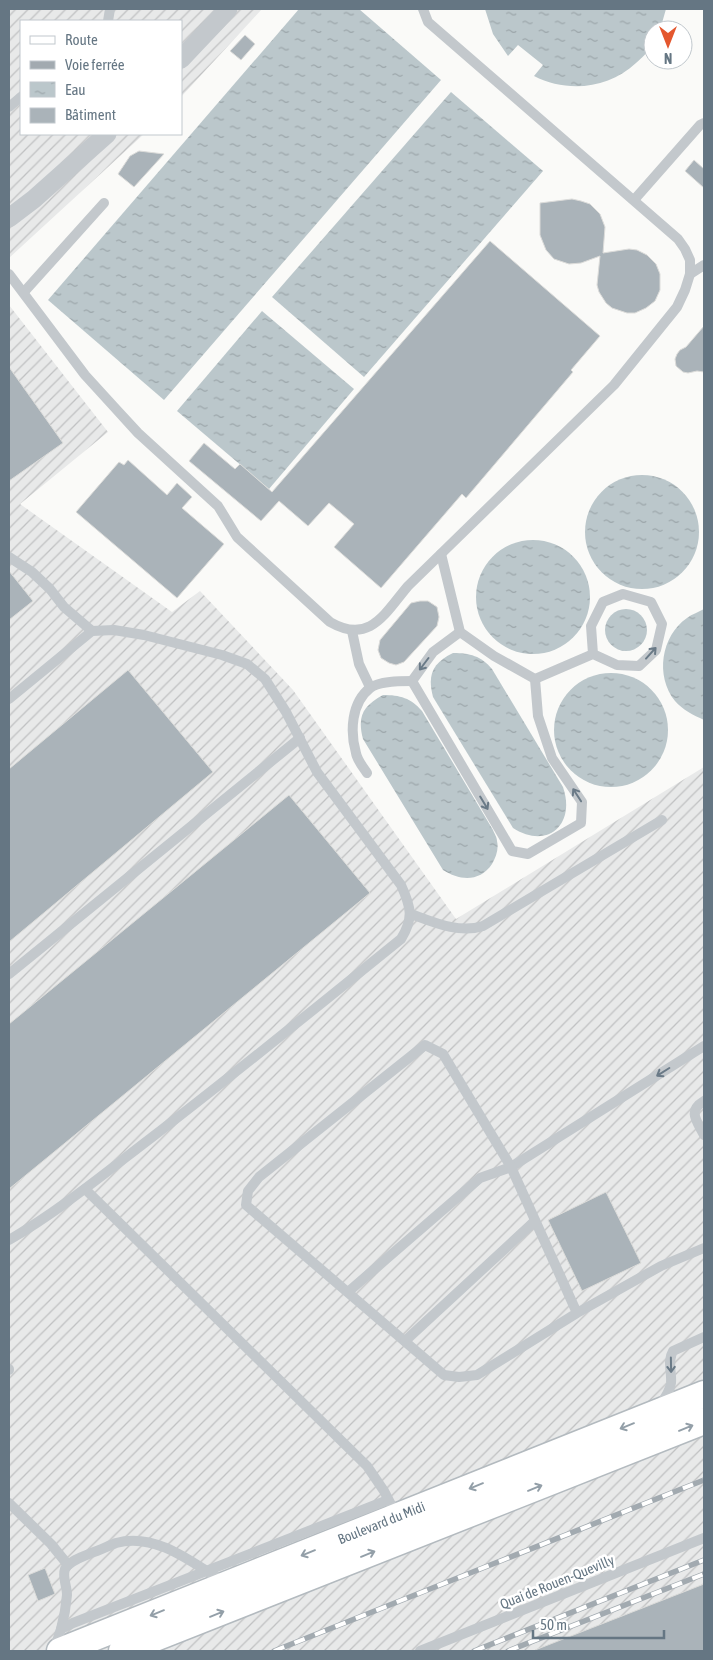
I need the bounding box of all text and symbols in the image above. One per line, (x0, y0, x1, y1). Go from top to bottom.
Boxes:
legend (20, 20, 182, 135)
north arrow (643, 20, 693, 70)
text: Route (65, 31, 98, 48)
text: N (664, 50, 672, 66)
text: Voie ferrée (65, 56, 125, 73)
text: Eau (65, 81, 86, 98)
text: Bâtiment (65, 106, 116, 123)
one-way arrow (646, 647, 657, 660)
one-way arrow (419, 657, 429, 671)
one-way arrow (572, 788, 582, 802)
one-way arrow (479, 796, 489, 810)
one-way arrow (656, 1067, 670, 1077)
one-way arrow (666, 1357, 675, 1373)
one-way arrow (619, 1422, 635, 1431)
one-way arrow (678, 1423, 693, 1432)
one-way arrow (469, 1482, 484, 1491)
one-way arrow (527, 1483, 542, 1492)
street label: Boulevard du Midi (335, 1498, 427, 1547)
one-way arrow (301, 1549, 316, 1558)
one-way arrow (359, 1549, 375, 1558)
street label: Quai de Rouen-Quevilly (498, 1552, 617, 1612)
scale bar (533, 1608, 664, 1640)
one-way arrow (150, 1609, 165, 1618)
one-way arrow (208, 1609, 224, 1618)
text: 50 m (540, 1616, 567, 1633)

